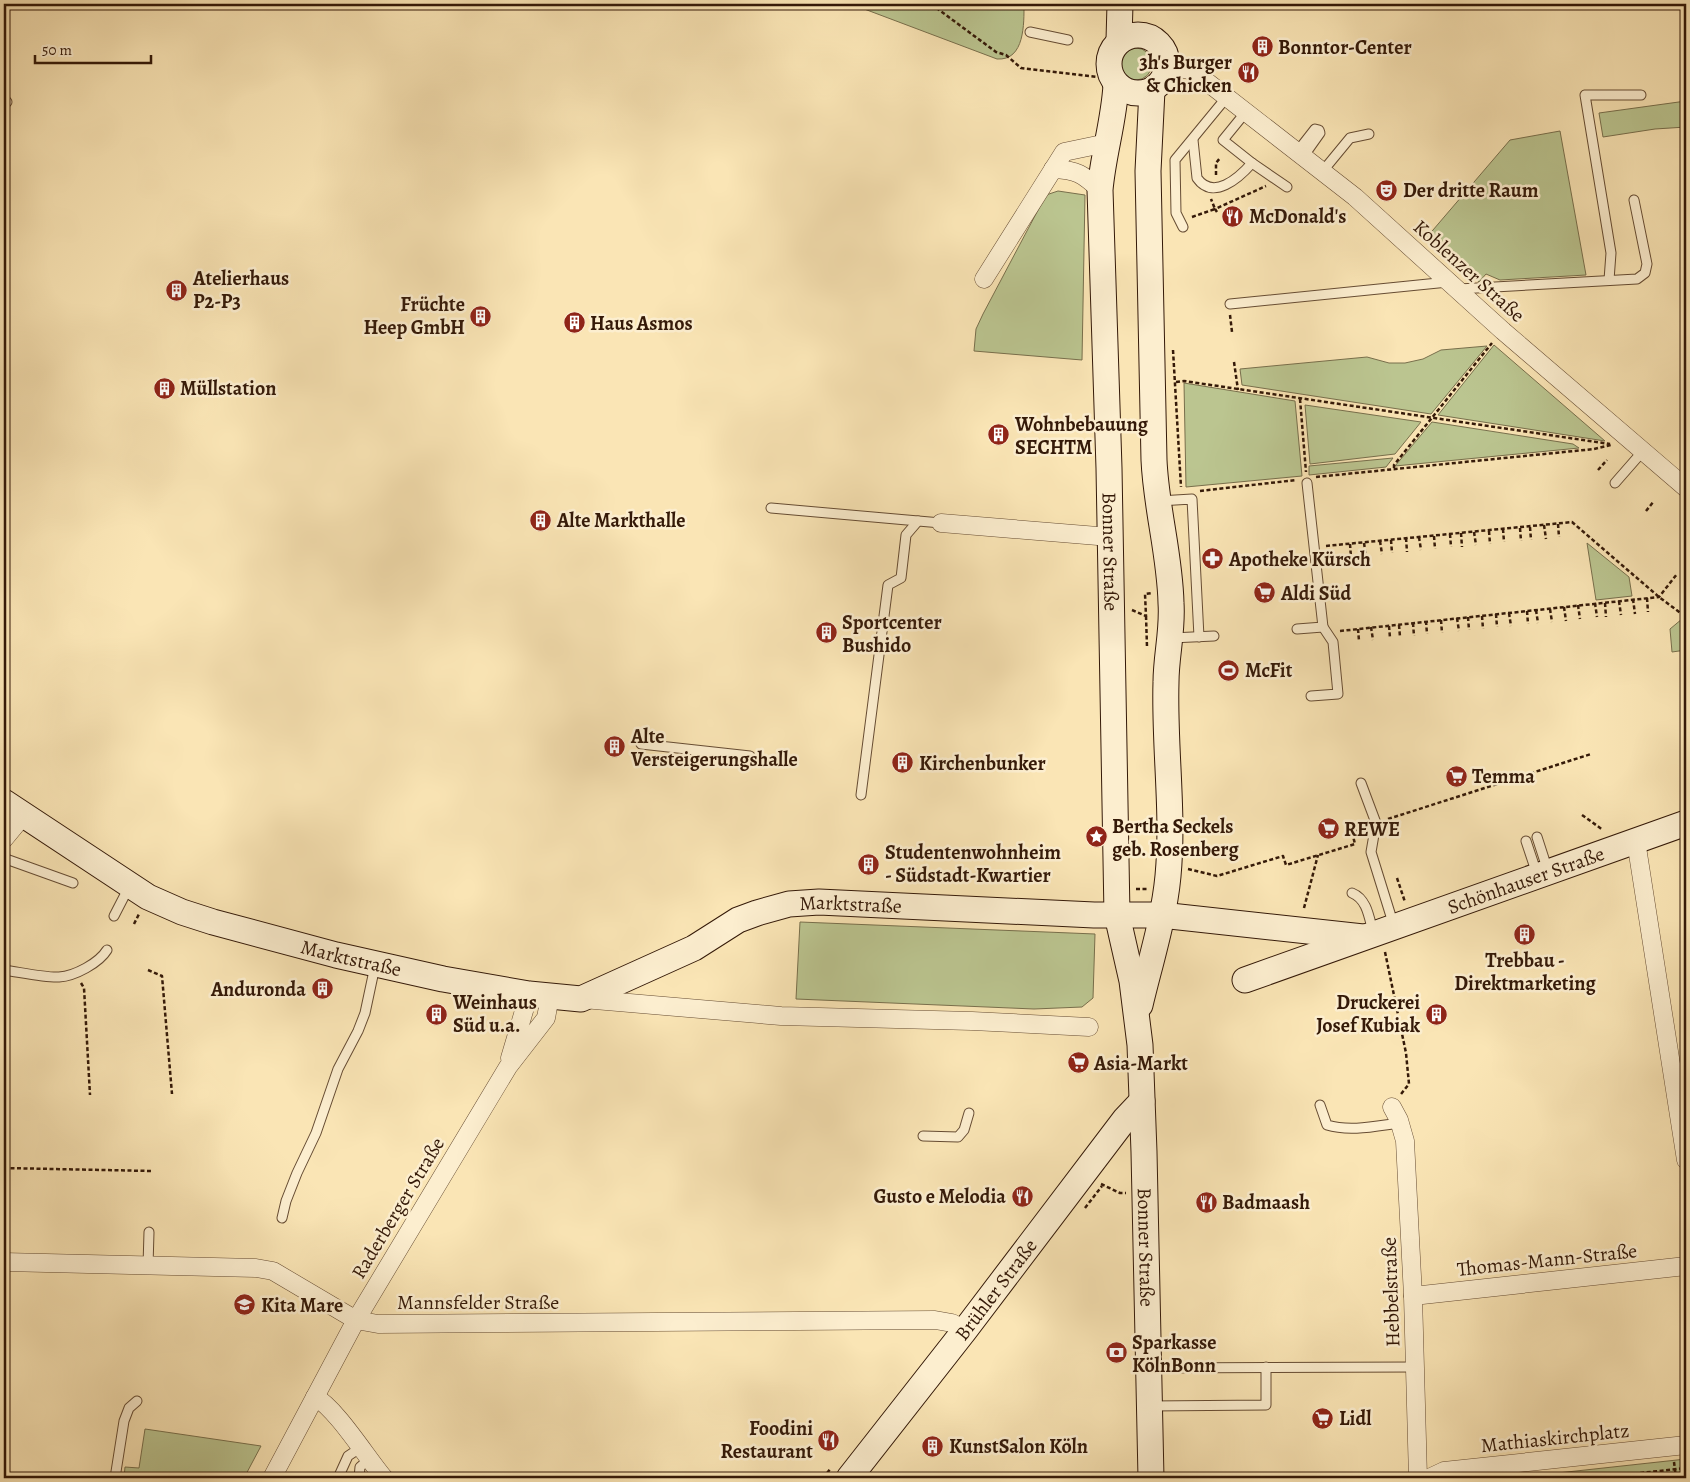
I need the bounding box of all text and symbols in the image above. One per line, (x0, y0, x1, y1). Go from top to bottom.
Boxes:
scale bar (35, 32, 151, 64)
place label: Bonntor-Center (1278, 34, 1412, 61)
building icon: Bonntor-Center (1250, 35, 1274, 59)
text: 50 m (42, 40, 72, 60)
place label: 3h's Burger & Chicken (1139, 49, 1232, 99)
restaurant icon: 3h's Burger & Chicken (1236, 61, 1260, 85)
place label: Der dritte Raum (1403, 177, 1539, 204)
theatre icon: Der dritte Raum (1375, 178, 1399, 202)
place label: McDonald's (1249, 203, 1346, 230)
restaurant icon: McDonald's (1221, 204, 1245, 228)
street label: Koblenzer Straße (1407, 214, 1531, 328)
place label: Atelierhaus P2-P3 (192, 265, 289, 315)
building icon: Atelierhaus P2-P3 (165, 278, 189, 302)
place label: Früchte Heep GmbH (364, 291, 465, 341)
building icon: Früchte Heep GmbH (469, 304, 493, 328)
place label: Haus Asmos (590, 310, 693, 337)
building icon: Haus Asmos (562, 311, 586, 335)
place label: Müllstation (180, 375, 276, 402)
building icon: Müllstation (152, 376, 176, 400)
place label: Wohnbebauung SECHTM (1014, 411, 1149, 461)
building icon: Wohnbebauung SECHTM (987, 423, 1011, 447)
street label: Bonner Straße (1096, 492, 1125, 611)
place label: Alte Markthalle (556, 507, 686, 534)
building icon: Alte Markthalle (529, 508, 553, 532)
place label: Apotheke Kürsch (1228, 546, 1371, 573)
pharmacy icon: Apotheke Kürsch (1201, 547, 1225, 571)
place label: Aldi Süd (1280, 580, 1351, 607)
supermarket icon: Aldi Süd (1253, 581, 1277, 605)
place label: Sportcenter Bushido (842, 609, 942, 659)
building icon: Sportcenter Bushido (814, 621, 838, 645)
place label: McFit (1245, 657, 1293, 684)
sports icon: McFit (1217, 658, 1241, 682)
place label: Alte Versteigerungshalle (630, 723, 798, 773)
building icon: Alte Versteigerungshalle (603, 735, 627, 759)
place label: Kirchenbunker (919, 750, 1046, 777)
building icon: Kirchenbunker (891, 751, 915, 775)
place label: Temma (1472, 763, 1535, 790)
supermarket icon: Temma (1444, 764, 1468, 788)
place label: Bertha Seckels geb. Rosenberg (1112, 813, 1239, 863)
place label: REWE (1344, 816, 1400, 843)
supermarket icon: REWE (1316, 817, 1340, 841)
place icon: Bertha Seckels geb. Rosenberg (1084, 825, 1108, 849)
place label: Studentenwohnheim - Südstadt-Kwartier (885, 839, 1061, 889)
street label: Schönhauser Straße (1444, 840, 1608, 920)
building icon: Studentenwohnheim - Südstadt-Kwartier (857, 852, 881, 876)
street label: Marktstraße (798, 888, 902, 919)
building icon: Trebbau - Direktmarketing (1513, 922, 1537, 946)
street label: Marktstraße (298, 933, 404, 983)
place label: Trebbau - Direktmarketing (1454, 947, 1596, 997)
place label: Anduronda (210, 976, 306, 1003)
building icon: Anduronda (310, 977, 334, 1001)
place label: Weinhaus Süd u.a. (452, 989, 537, 1039)
place label: Druckerei Josef Kubiak (1316, 989, 1421, 1039)
building icon: Weinhaus Süd u.a. (425, 1002, 449, 1026)
building icon: Druckerei Josef Kubiak (1424, 1002, 1448, 1026)
place label: Asia-Markt (1093, 1050, 1188, 1077)
supermarket icon: Asia-Markt (1066, 1051, 1090, 1075)
street label: Raderberger Straße (345, 1132, 451, 1284)
place label: Gusto e Melodia (874, 1183, 1006, 1210)
restaurant icon: Gusto e Melodia (1010, 1184, 1034, 1208)
street label: Bonner Straße (1131, 1187, 1161, 1307)
place label: Badmaash (1222, 1189, 1310, 1216)
restaurant icon: Badmaash (1194, 1190, 1218, 1214)
street label: Brühler Straße (948, 1233, 1043, 1346)
street label: Hebbelstraße (1376, 1237, 1406, 1347)
street label: Thomas-Mann-Straße (1456, 1237, 1639, 1283)
street label: Mannsfelder Straße (397, 1289, 559, 1316)
place label: Kita Mare (261, 1292, 343, 1319)
school or university icon: Kita Mare (233, 1293, 257, 1317)
place label: Sparkasse KölnBonn (1132, 1329, 1216, 1379)
bank icon: Sparkasse KölnBonn (1104, 1341, 1128, 1365)
place label: Lidl (1339, 1405, 1372, 1432)
supermarket icon: Lidl (1311, 1406, 1335, 1430)
place label: Foodini Restaurant (721, 1415, 813, 1465)
street label: Mathiaskirchplatz (1479, 1417, 1631, 1459)
restaurant icon: Foodini Restaurant (817, 1428, 841, 1452)
place label: KunstSalon Köln (949, 1433, 1088, 1460)
building icon: KunstSalon Köln (921, 1434, 945, 1458)

